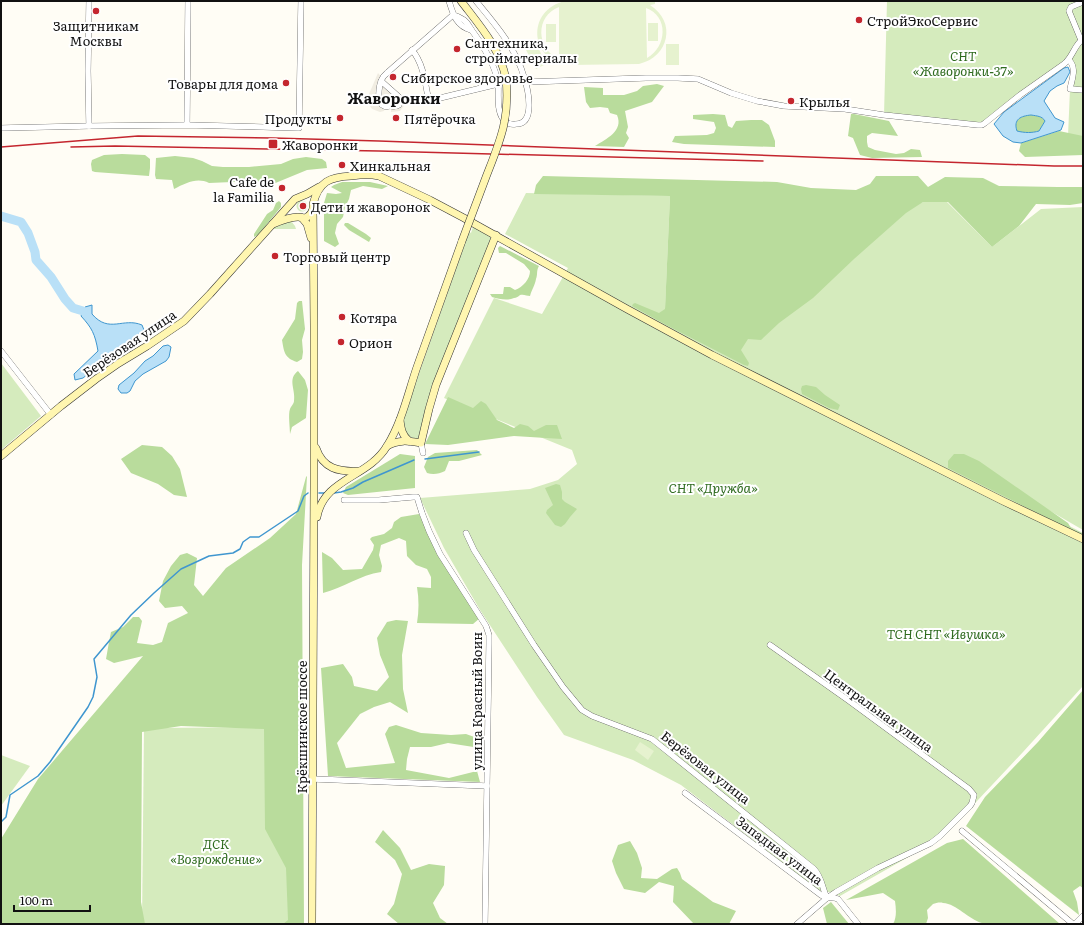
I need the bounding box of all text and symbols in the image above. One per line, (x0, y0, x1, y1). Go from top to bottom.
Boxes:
marker: Защитникам Москвы (91, 6, 101, 16)
place label: СтройЭкоСервис (867, 11, 978, 30)
marker: СтройЭкоСервис (854, 15, 864, 25)
place label: Защитникам Москвы (53, 16, 139, 50)
place label: Сантехника, стройматериалы (465, 33, 578, 67)
marker: Сантехника, стройматериалы (452, 44, 462, 54)
park label: СНТ «Жаворонки-37» (913, 46, 1014, 80)
place label: Сибирское здоровье (401, 68, 533, 87)
marker: Сибирское здоровье (388, 72, 398, 82)
place label: Товары для дома (168, 74, 278, 93)
marker: Товары для дома (281, 78, 291, 88)
district label: Жаворонки (347, 86, 441, 109)
place label: Крылья (799, 92, 850, 111)
marker: Крылья (786, 96, 796, 106)
place label: Продукты (265, 109, 332, 128)
place label: Пятёрочка (404, 109, 476, 128)
marker: Продукты (335, 113, 345, 123)
marker: Пятёрочка (391, 113, 401, 123)
place label: Жаворонки (282, 135, 358, 154)
marker: Жаворонки (267, 138, 279, 150)
place label: Хинкальная (350, 156, 431, 175)
marker: Хинкальная (337, 160, 347, 170)
place label: Cafe de la Familia (213, 172, 274, 206)
marker: Cafe de la Familia (277, 183, 287, 193)
place label: Дети и жаворонок (311, 197, 431, 216)
marker: Дети и жаворонок (298, 201, 308, 211)
place label: Торговый центр (283, 247, 391, 266)
marker: Торговый центр (270, 251, 280, 261)
street label: Берёзовая улица (79, 305, 179, 381)
place label: Котяра (350, 308, 397, 327)
marker: Котяра (337, 312, 347, 322)
place label: Орион (349, 333, 392, 352)
marker: Орион (336, 337, 346, 347)
park label: СНТ «Дружба» (668, 478, 758, 497)
park label: ТСН СНТ «Ивушка» (887, 624, 1006, 643)
street label: улица Красный Воин (467, 632, 486, 770)
street label: Крёкшинское шоссе (292, 660, 311, 793)
street label: Центральная улица (820, 664, 938, 756)
street label: Берёзовая улица (657, 726, 755, 808)
street label: Западная улица (733, 811, 827, 889)
park label: ДСК «Возрождение» (170, 834, 262, 868)
scale bar (14, 887, 90, 913)
text: 100 m (20, 891, 53, 909)

